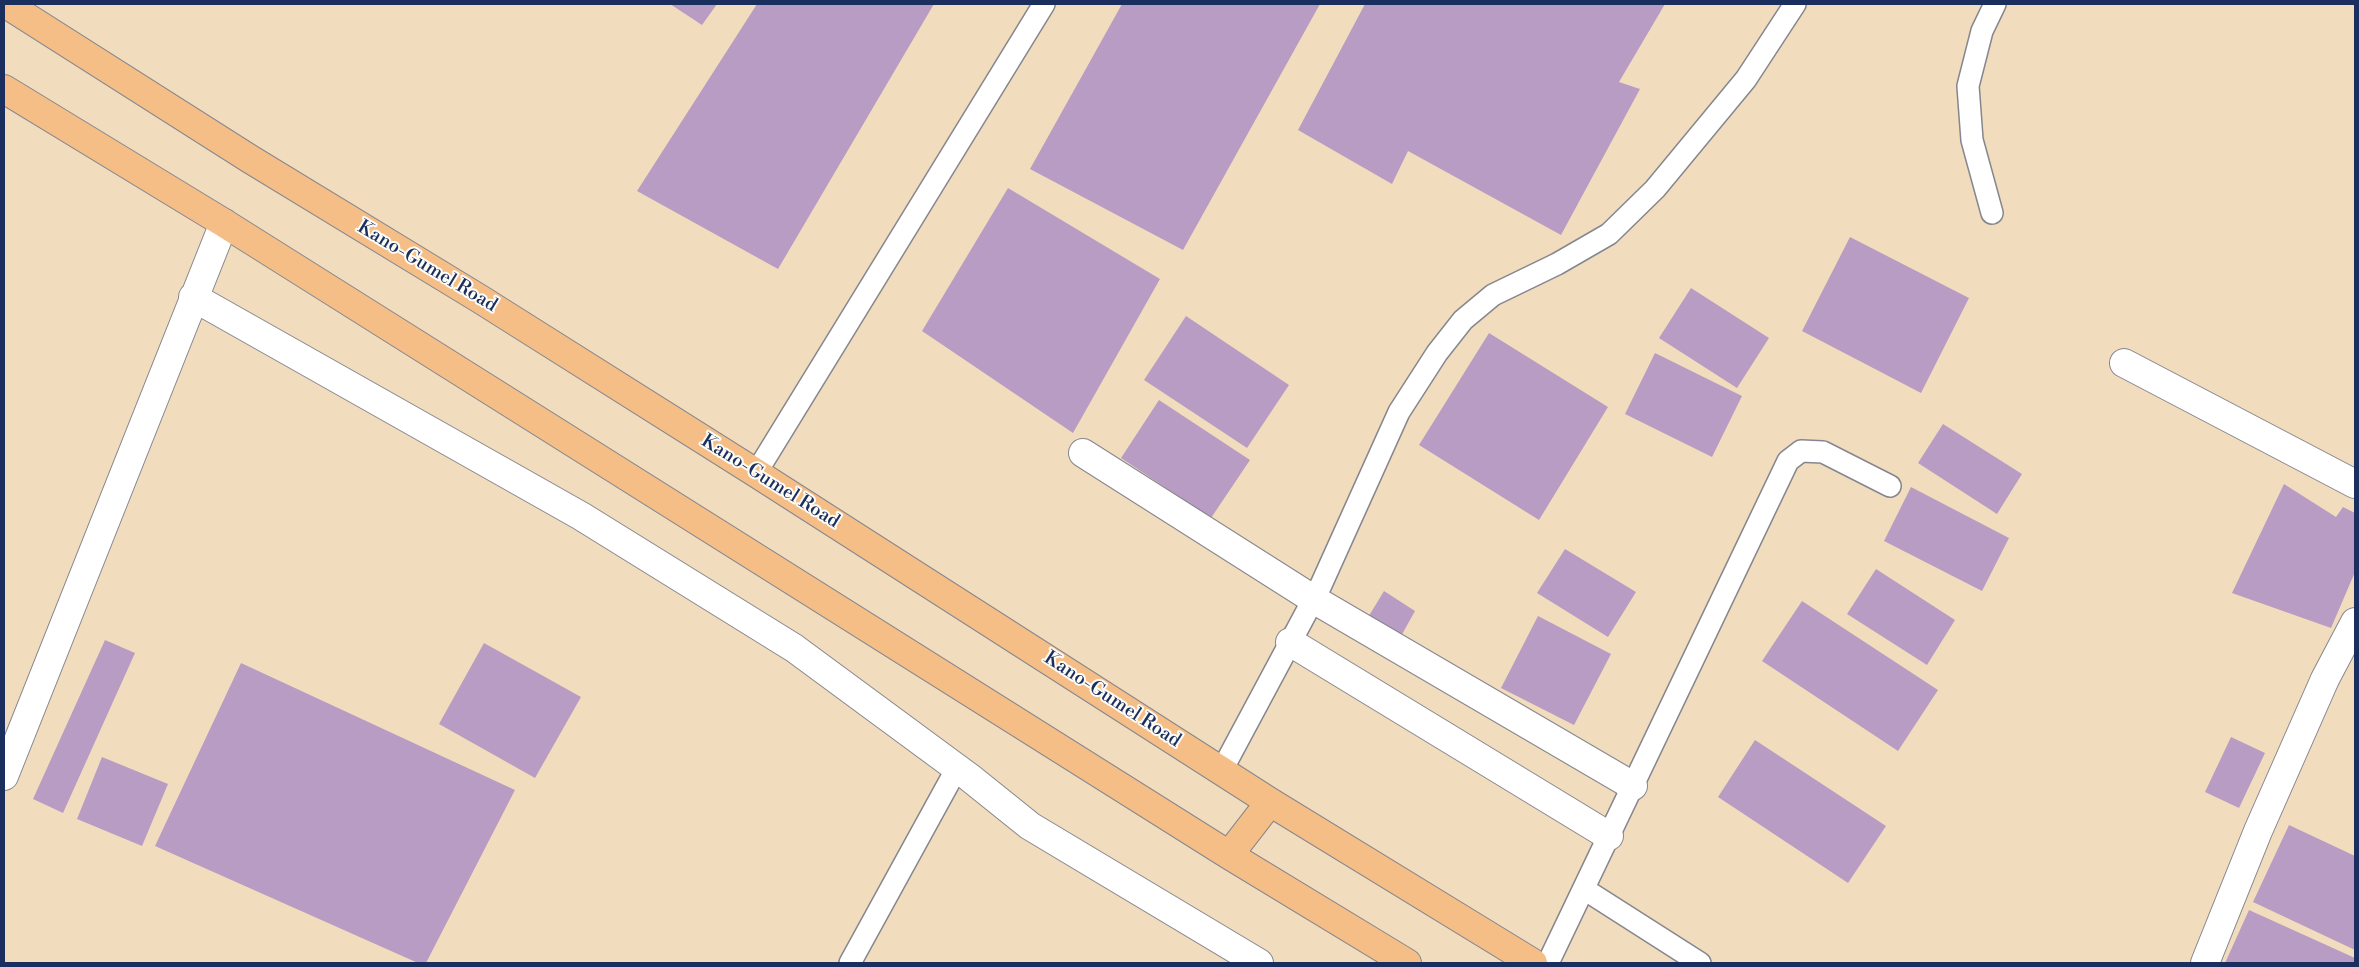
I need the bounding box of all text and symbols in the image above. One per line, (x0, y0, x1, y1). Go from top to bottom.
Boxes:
street label: Kano-Gumel Road (353, 216, 501, 318)
street label: Kano-Gumel Road (697, 430, 843, 534)
street label: Kano-Gumel Road (1039, 647, 1185, 753)

